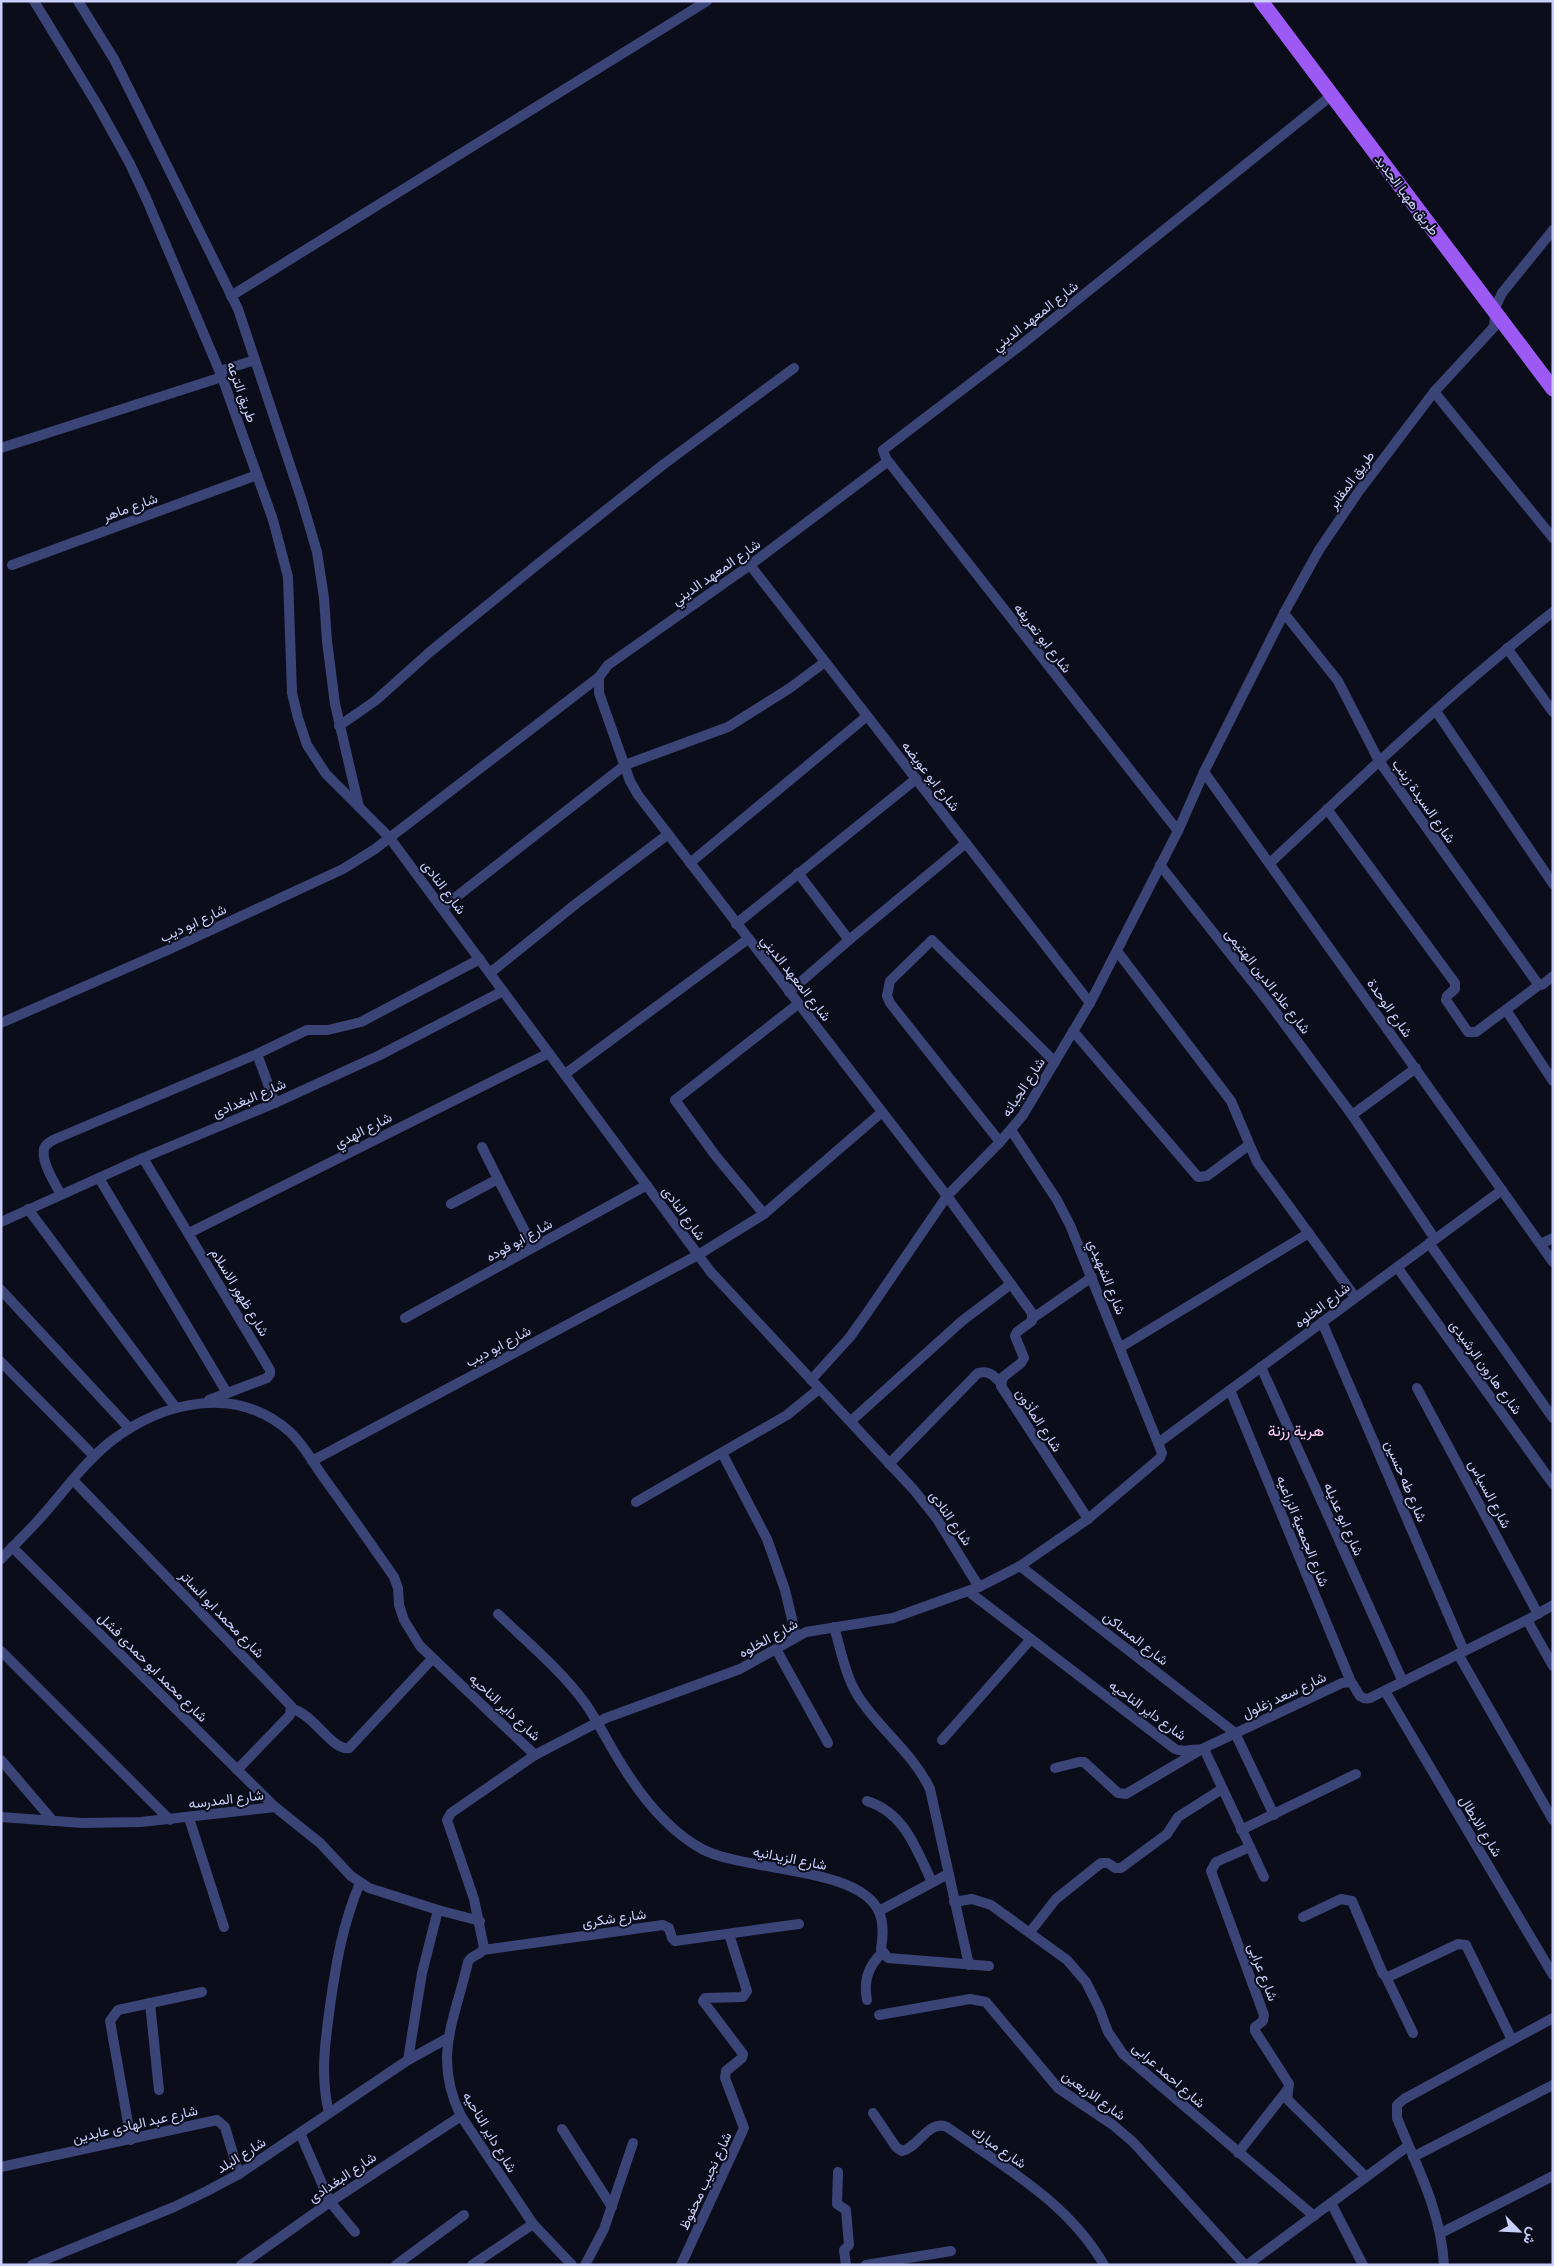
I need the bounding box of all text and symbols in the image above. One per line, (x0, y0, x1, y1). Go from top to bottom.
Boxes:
street label: طريق ههيا الجديد (1371, 150, 1444, 239)
street label: شارع المعهد الديني (988, 276, 1084, 358)
street label: طريق الترعه (223, 359, 262, 425)
street label: طريق المقابر (1322, 447, 1378, 514)
street label: شارع ماهر (99, 488, 161, 527)
street label: شارع المعهد الديني (668, 534, 766, 612)
street label: شارع ابو تعريفه (1009, 599, 1077, 678)
street label: شارع ابو عويضه (896, 737, 965, 816)
street label: شارع السيدة زينب (1387, 755, 1461, 848)
street label: شارع النادى (416, 856, 471, 919)
street label: شارع ابو ديب (156, 899, 230, 948)
street label: شارع علاء الدين الهتيمى (1220, 924, 1316, 1039)
street label: شارع المعهد الديني (754, 931, 836, 1027)
street label: شارع الوحدة (1362, 974, 1418, 1042)
street label: شارع الجبانه (996, 1053, 1051, 1121)
street label: شارع البغدادى (209, 1073, 289, 1123)
street label: شارع الهدي (331, 1107, 396, 1155)
street label: شارع النادى (657, 1182, 711, 1245)
street label: شارع ابو فوده (482, 1214, 556, 1267)
street label: شارع الشهيدي (1081, 1236, 1131, 1318)
street label: شارع ظهور الاسلام (205, 1244, 274, 1340)
street label: شارع الخلوه (1290, 1277, 1355, 1333)
street label: شارع هارون الرشيدى (1444, 1316, 1527, 1419)
street label: شارع ابو ديب (462, 1320, 535, 1372)
street label: شارع المأذون (1010, 1384, 1067, 1456)
district label: هرية رزنة (1268, 1419, 1324, 1441)
street label: شارع طه حسين (1379, 1437, 1432, 1525)
street label: شارع السياس (1463, 1456, 1517, 1532)
street label: شارع الجمعية الزراعيه (1271, 1472, 1334, 1590)
street label: شارع ابو عديله (1318, 1479, 1369, 1559)
street label: شارع النادى (924, 1486, 977, 1550)
street label: شارع محمد ابو الساتر (173, 1565, 269, 1663)
street label: شارع المساكن (1098, 1606, 1173, 1671)
street label: شارع محمد ابو حمدى فشل (93, 1608, 212, 1727)
street label: شارع الخلوه (735, 1614, 802, 1663)
street label: شارع سعد زغلول (1239, 1667, 1330, 1724)
street label: شارع داير الناحيه (464, 1669, 545, 1746)
street label: شارع داير الناحيه (1105, 1675, 1191, 1746)
street label: شارع المدرسه (187, 1784, 265, 1815)
street label: شارع الابطال (1454, 1792, 1507, 1861)
street label: شارع الزيدانيه (751, 1841, 829, 1876)
street label: شارع شكرى (581, 1904, 647, 1933)
street label: شارع عرابى (1242, 1940, 1283, 2004)
street label: شارع احمد عرابى (1127, 2037, 1210, 2113)
street label: شارع الاربعين (1057, 2065, 1130, 2126)
street label: شارع داير الناحيه (457, 2088, 522, 2177)
street label: شارع عبد الهادى عابدين (70, 2100, 200, 2149)
street label: شارع مبارك (967, 2121, 1031, 2174)
street label: شارع نجيب محفوظ (674, 2129, 737, 2234)
street label: شارع البلد (212, 2132, 270, 2179)
street label: شارع البغدادى (304, 2147, 381, 2208)
north arrow (1494, 2206, 1544, 2256)
text: ش (1519, 2225, 1543, 2248)

